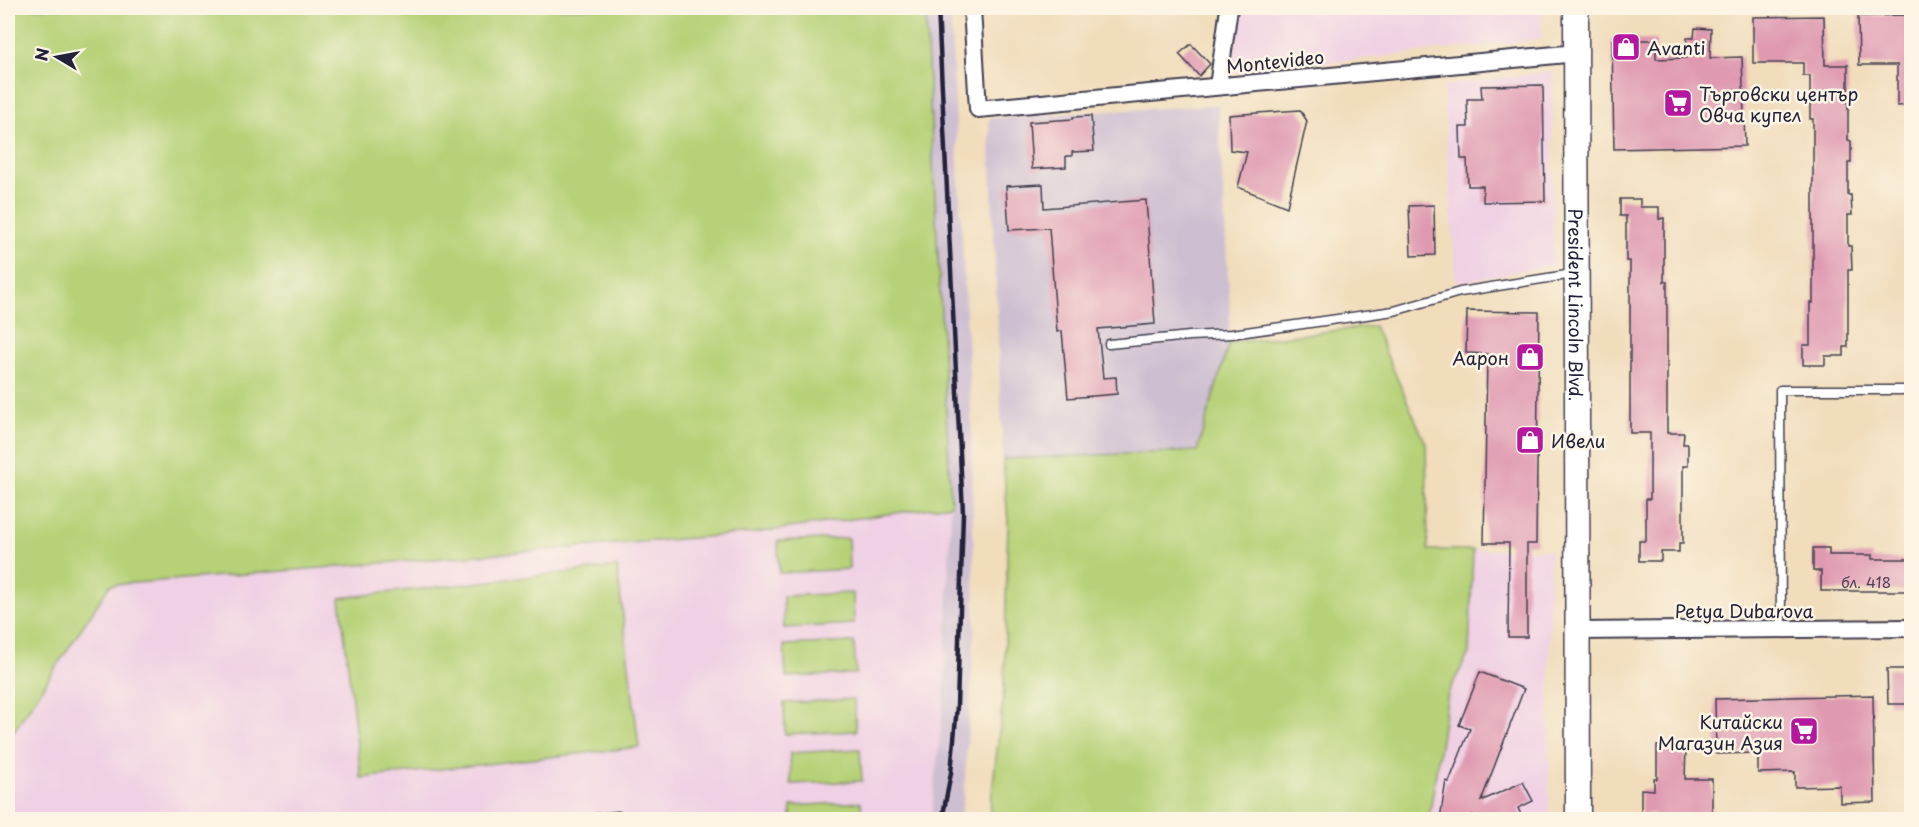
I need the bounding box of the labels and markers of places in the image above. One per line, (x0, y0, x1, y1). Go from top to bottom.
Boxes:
shop icon: Avanti (1610, 31, 1642, 63)
place label: Avanti (1647, 34, 1706, 61)
place label: Търговски център Овча купел (1699, 80, 1858, 128)
supermarket icon: Търговски център Овча купел (1662, 87, 1694, 119)
shop icon: Аарон (1514, 341, 1546, 373)
place label: Аарон (1452, 344, 1509, 371)
shop icon: Ивели (1514, 424, 1546, 456)
place label: Ивели (1551, 427, 1605, 454)
place label: Китайски Магазин Азия (1658, 708, 1783, 756)
supermarket icon: Китайски Магазин Азия (1788, 715, 1820, 747)

